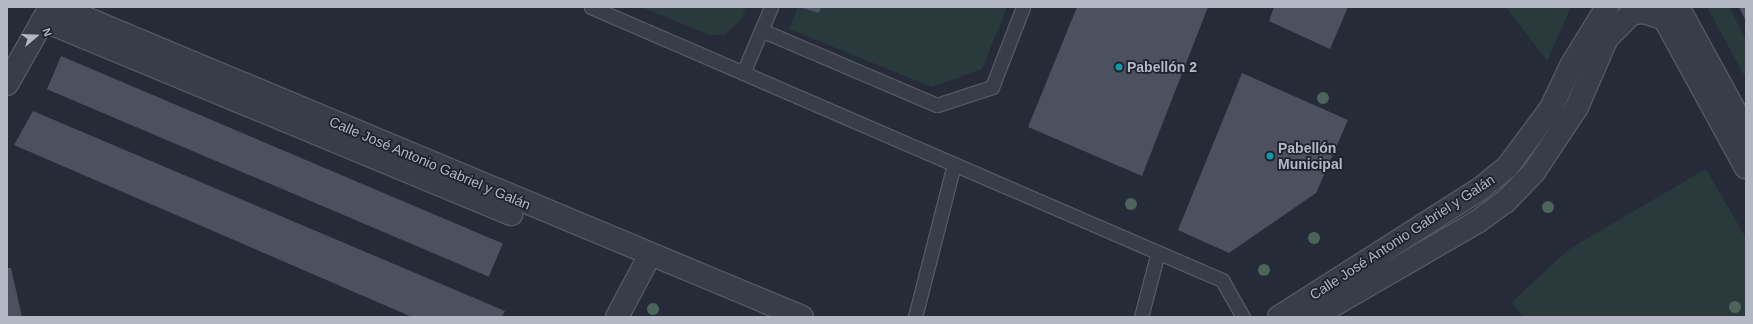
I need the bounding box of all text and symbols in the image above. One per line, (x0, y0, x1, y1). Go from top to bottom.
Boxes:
north arrow (16, 16, 56, 56)
text: N (40, 26, 54, 38)
place label: Pabellón 2 (1127, 59, 1197, 75)
marker: Pabellón 2 (1114, 62, 1124, 72)
street label: Calle José Antonio Gabriel y Galán (326, 113, 534, 213)
place label: Pabellón Municipal (1278, 140, 1343, 172)
marker: Pabellón Municipal (1265, 151, 1275, 161)
street label: Calle José Antonio Gabriel y Galán (1306, 171, 1498, 303)

